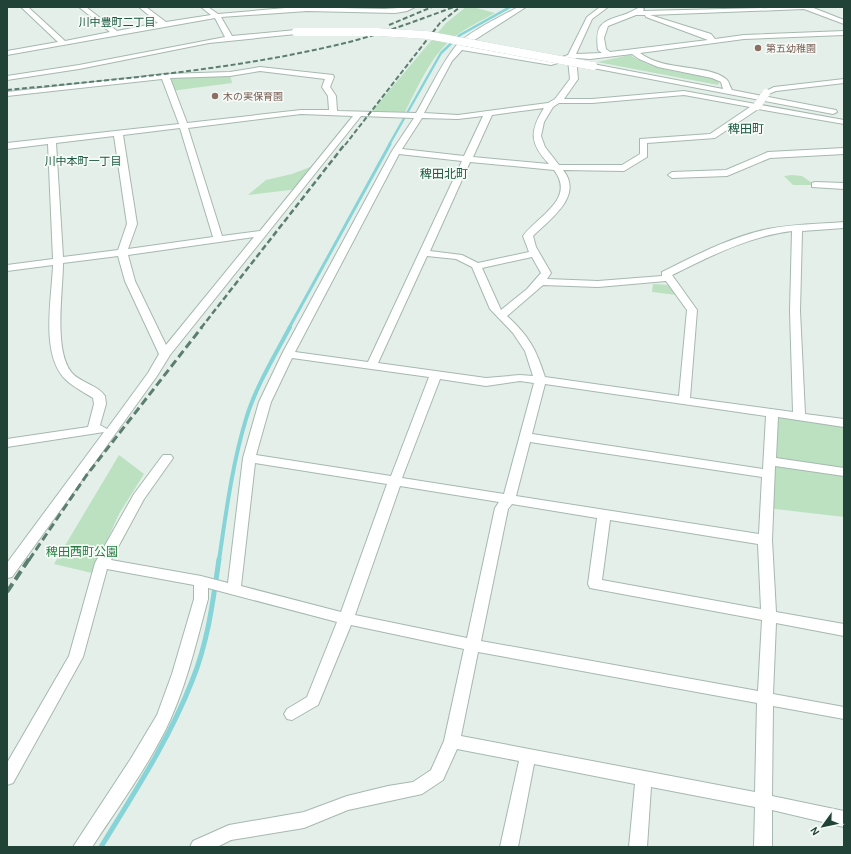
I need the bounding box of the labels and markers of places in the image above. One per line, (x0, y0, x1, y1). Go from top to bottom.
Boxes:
marker: 第五幼稚園 (753, 43, 763, 53)
place label: 第五幼稚園 (766, 43, 816, 55)
marker: 木の実保育園 (210, 91, 220, 101)
place label: 木の実保育園 (223, 91, 283, 103)

